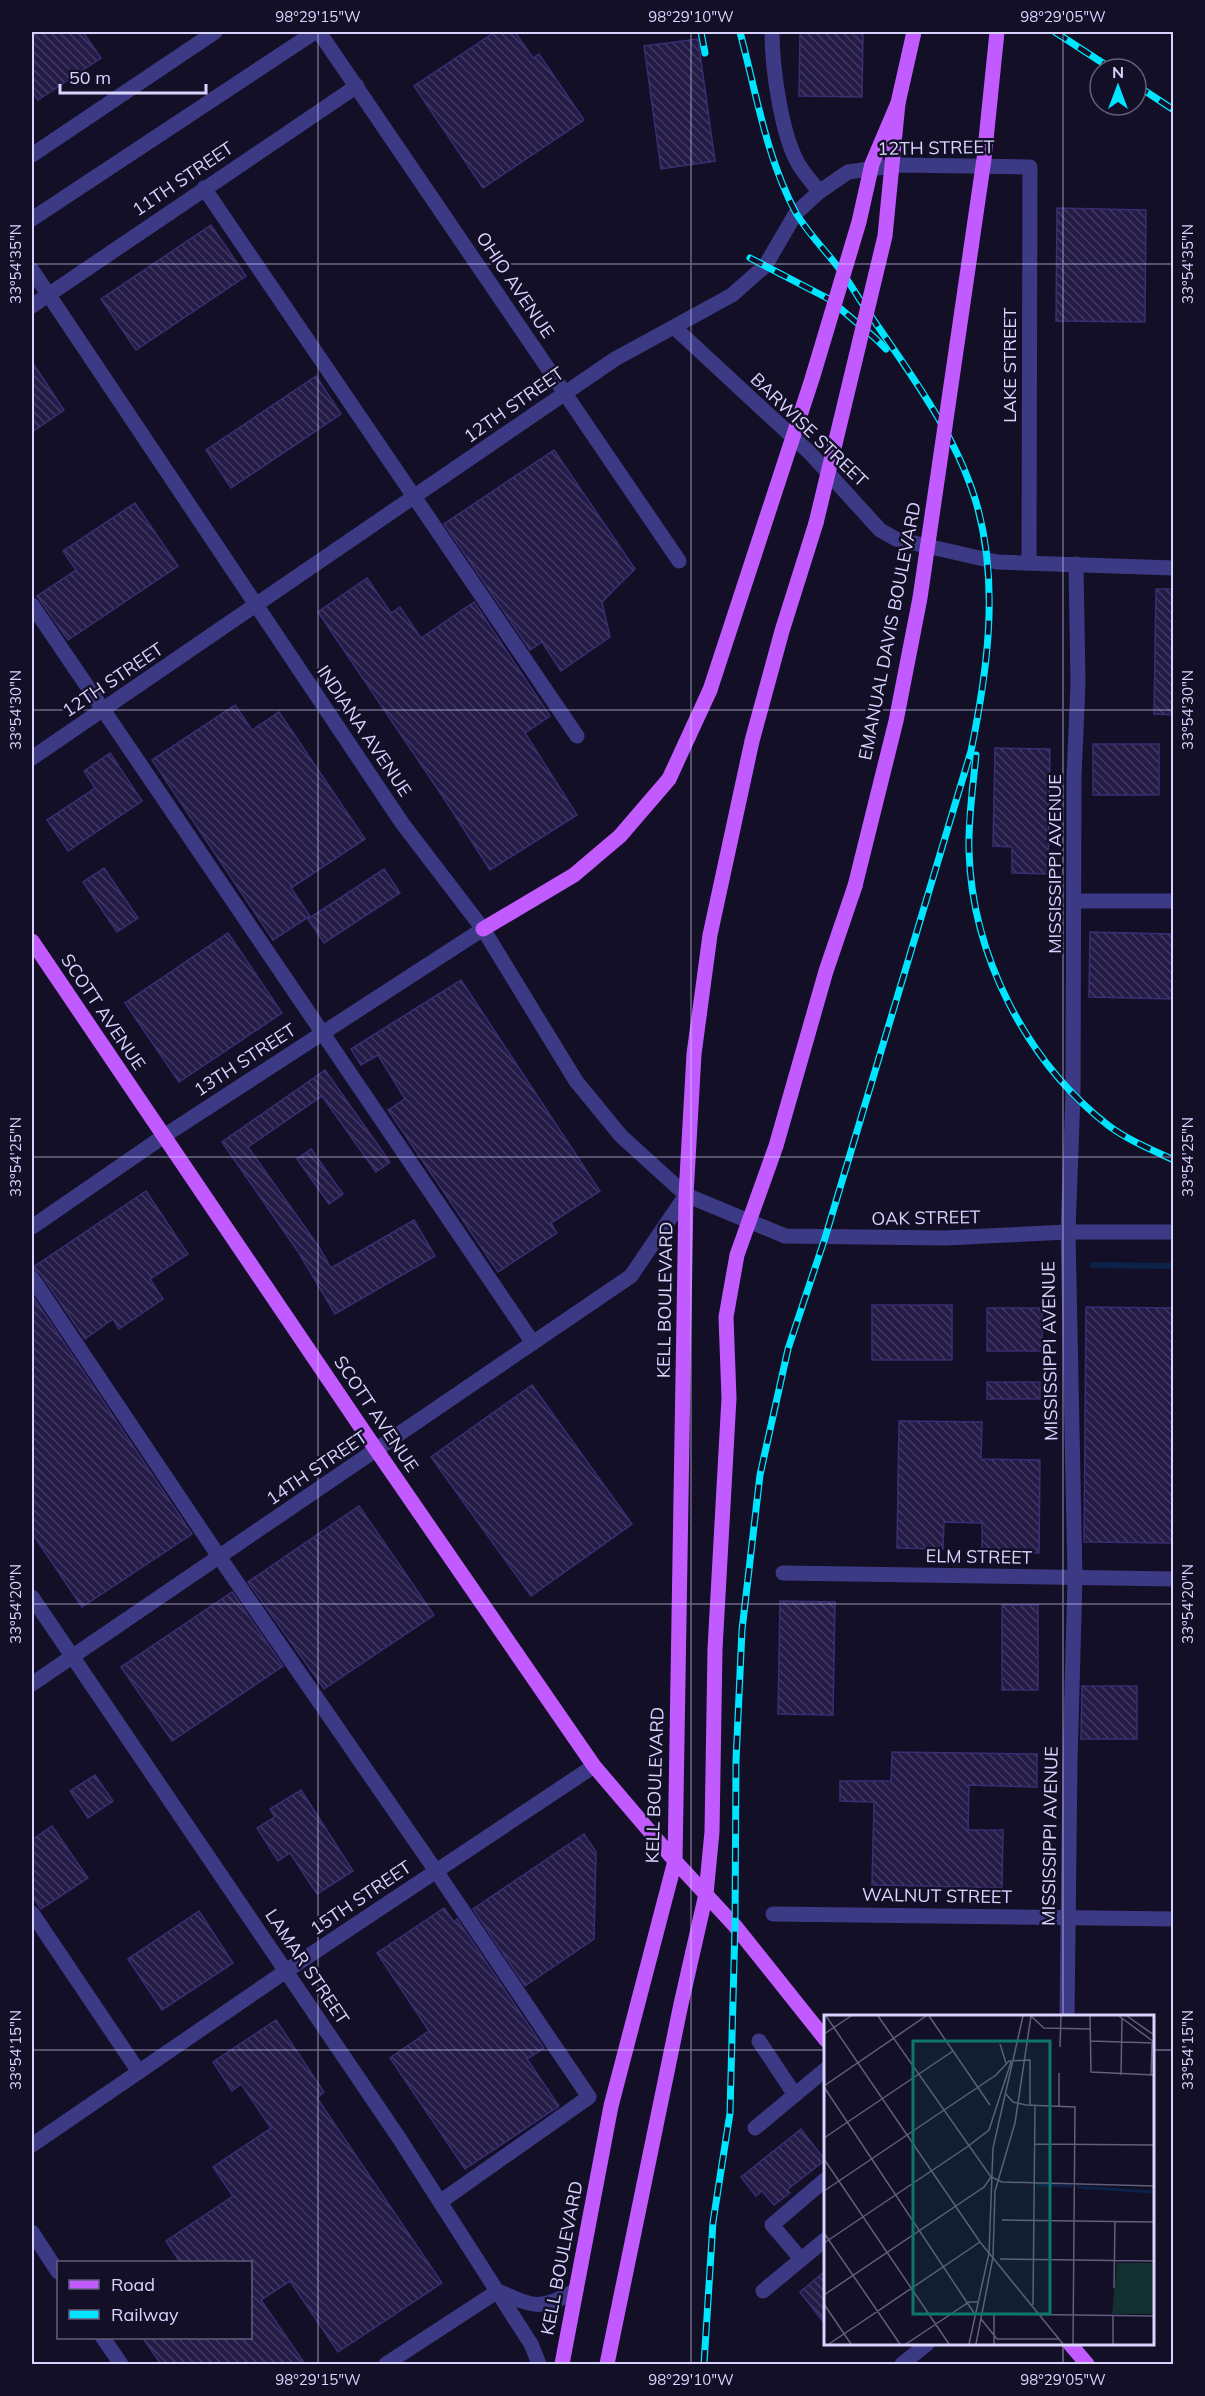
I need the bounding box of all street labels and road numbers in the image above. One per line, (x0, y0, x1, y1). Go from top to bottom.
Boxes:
street label: 12TH STREET (877, 135, 995, 160)
street label: 11TH STREET (128, 136, 238, 221)
street label: OHIO AVENUE (471, 227, 559, 342)
street label: LAKE STREET (998, 307, 1021, 423)
street label: 12TH STREET (459, 362, 568, 448)
street label: BARWISE STREET (746, 368, 873, 492)
street label: EMANUAL DAVIS BOULEVARD (853, 500, 926, 762)
street label: 12TH STREET (58, 637, 168, 722)
street label: INDIANA AVENUE (312, 661, 417, 801)
street label: MISSISSIPPI AVENUE (1043, 774, 1066, 954)
street label: SCOTT AVENUE (56, 949, 151, 1074)
street label: 13TH STREET (189, 1018, 300, 1101)
street label: OAK STREET (871, 1205, 981, 1230)
street label: KELL BOULEVARD (652, 1222, 677, 1378)
street label: MISSISSIPPI AVENUE (1036, 1261, 1063, 1441)
street label: SCOTT AVENUE (329, 1351, 424, 1476)
street label: 14TH STREET (262, 1425, 372, 1510)
street label: ELM STREET (926, 1544, 1033, 1569)
street label: KELL BOULEVARD (640, 1706, 669, 1864)
street label: MISSISSIPPI AVENUE (1036, 1746, 1063, 1926)
street label: 15TH STREET (306, 1855, 416, 1940)
street label: WALNUT STREET (862, 1883, 1012, 1908)
street label: LAMAR STREET (260, 1904, 355, 2029)
street label: KELL BOULEVARD (535, 2179, 588, 2337)

